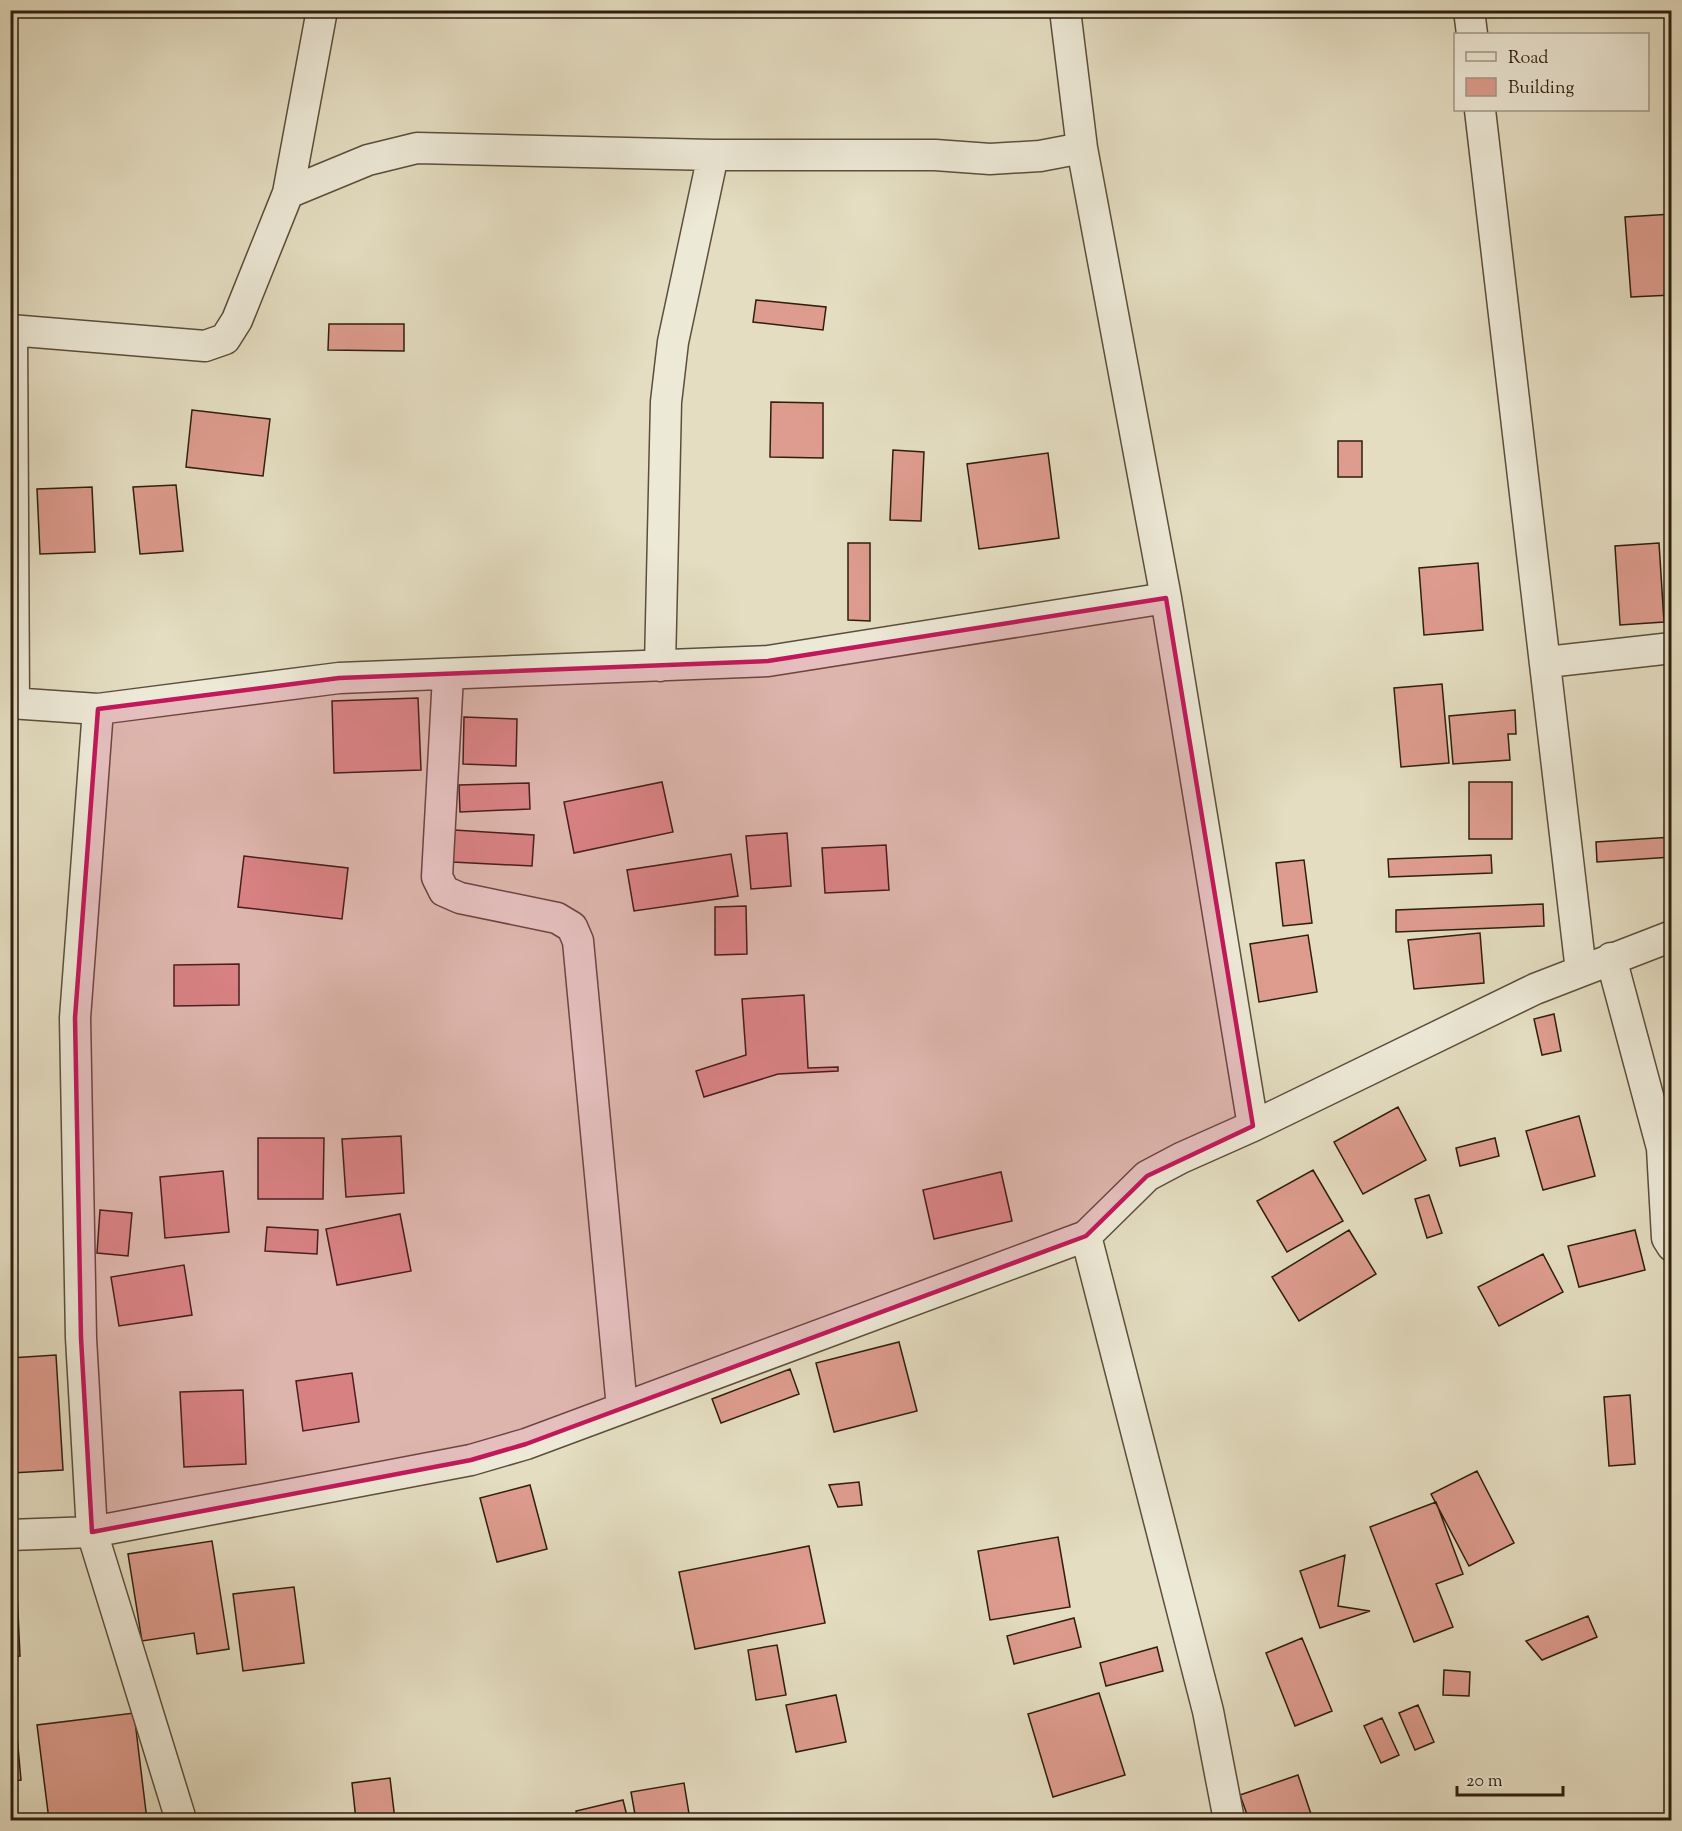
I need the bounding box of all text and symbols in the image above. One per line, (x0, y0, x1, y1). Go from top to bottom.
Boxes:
legend (1454, 33, 1649, 111)
text: Road (1508, 46, 1548, 72)
text: Building (1508, 76, 1574, 102)
scale bar (1457, 1759, 1564, 1797)
text: 20 m (1466, 1769, 1503, 1795)

